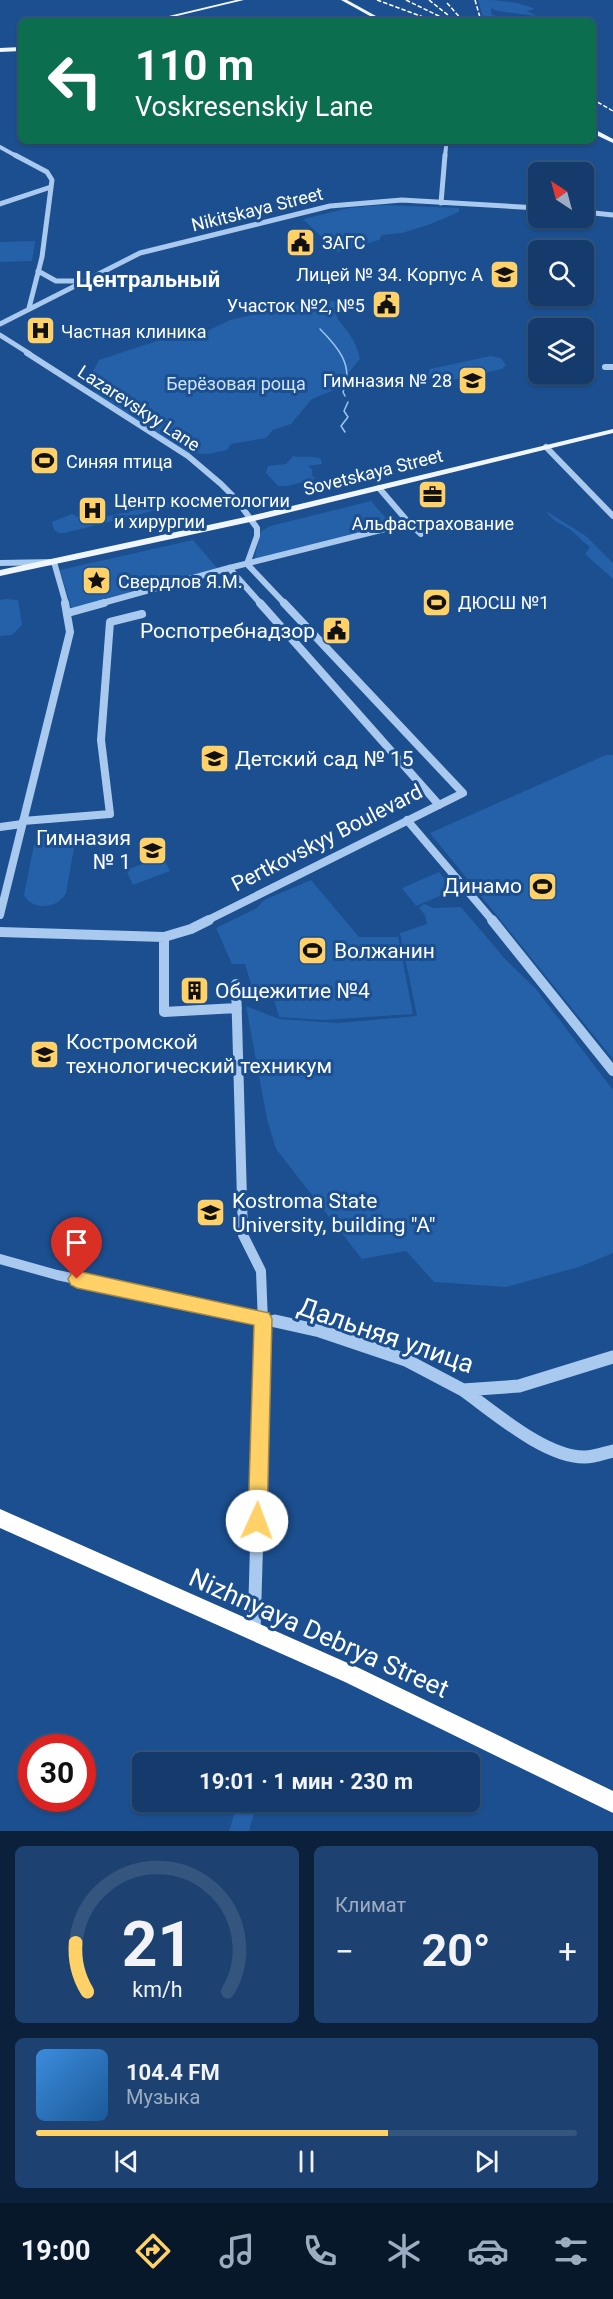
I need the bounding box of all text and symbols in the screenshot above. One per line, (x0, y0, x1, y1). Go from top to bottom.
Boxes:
text: 110 m (135, 41, 254, 90)
icon: left (36, 42, 114, 120)
text: Voskresenskiy Lane (135, 91, 373, 123)
north arrow (528, 162, 594, 228)
map controls (528, 162, 594, 384)
street label: Nikitskaya Street (189, 182, 325, 235)
public building icon: ЗАГС (285, 226, 317, 258)
place label: ЗАГС (322, 232, 366, 253)
button: search (528, 240, 594, 306)
school or university icon: Лицей № 34. Корпус А (488, 258, 520, 290)
place label: Лицей № 34. Корпус А (296, 264, 483, 285)
district label: Центральный (76, 267, 220, 292)
public building icon: Участок №2, №5 (370, 289, 402, 321)
place label: Участок №2, №5 (227, 295, 365, 316)
hospital icon: Частная клиника (24, 315, 56, 347)
button: layers (528, 318, 594, 384)
place label: Частная клиника (61, 321, 207, 342)
street label: Lazarevskyy Lane (74, 361, 204, 455)
school or university icon: Гимназия № 28 (457, 364, 489, 396)
place label: Гимназия № 28 (323, 370, 452, 391)
park label: Берёзовая роща (166, 373, 306, 394)
street label: Sovetskaya Street (301, 444, 445, 499)
sports icon: Синяя птица (29, 445, 61, 477)
place label: Синяя птица (66, 451, 173, 472)
office icon: Альфастрахование (417, 478, 449, 510)
place label: Центр косметологии и хирургии (114, 490, 290, 532)
hospital icon: Центр косметологии и хирургии (77, 494, 109, 526)
place label: Альфастрахование (352, 513, 514, 534)
place icon: Свердлов Я.М. (81, 565, 113, 597)
place label: Свердлов Я.М. (118, 571, 242, 592)
sports icon: ДЮСШ №1 (421, 586, 453, 618)
place label: ДЮСШ №1 (458, 592, 549, 613)
public building icon: Роспотребнадзор (320, 615, 352, 647)
place label: Роспотребнадзор (140, 619, 315, 643)
school or university icon: Детский сад № 15 (198, 743, 230, 775)
place label: Детский сад № 15 (235, 747, 414, 771)
street label: Pertkovskyy Boulevard (228, 779, 426, 897)
place label: Гимназия № 1 (36, 826, 131, 874)
school or university icon: Гимназия № 1 (136, 834, 168, 866)
sports icon: Динамо (527, 870, 559, 902)
place label: Динамо (443, 874, 522, 898)
sports icon: Волжанин (297, 935, 329, 967)
place label: Волжанин (334, 939, 435, 963)
building icon: Общежитие №4 (178, 975, 210, 1007)
place label: Общежитие №4 (215, 979, 370, 1003)
place label: Костромской технологический техникум (66, 1030, 332, 1078)
school or university icon: Костромской технологический техникум (29, 1038, 61, 1070)
place label: Kostroma State University, building "A" (232, 1189, 435, 1237)
school or university icon: Kostroma State University, building "A" (195, 1197, 227, 1229)
pin (51, 1217, 102, 1279)
icon: arrive (60, 1226, 93, 1259)
street label: Дальняя улица (294, 1291, 478, 1379)
position arrow (225, 1489, 289, 1553)
street label: Nizhnyaya Debrya Street (185, 1562, 453, 1704)
speed limit sign: 30 (18, 1734, 96, 1812)
text: 19:01 · 1 мин · 230 m (199, 1769, 413, 1794)
text: Климат (335, 1893, 406, 1917)
text: 21 (121, 1908, 193, 1981)
text: 20° (421, 1924, 491, 1977)
text: − (335, 1932, 354, 1971)
text: + (558, 1932, 577, 1971)
text: km/h (132, 1977, 182, 2002)
text: 104.4 FM (126, 2060, 220, 2085)
text: Музыка (126, 2085, 200, 2109)
icon: previous (110, 2145, 143, 2178)
icon: pause (290, 2145, 323, 2178)
icon: next (470, 2145, 503, 2178)
icon: directions (132, 2230, 174, 2272)
icon: music (216, 2230, 258, 2272)
icon: phone (299, 2230, 341, 2272)
icon: climate (383, 2230, 425, 2272)
icon: car (467, 2230, 509, 2272)
icon: filters (550, 2230, 592, 2272)
text: 19:00 (21, 2235, 90, 2267)

